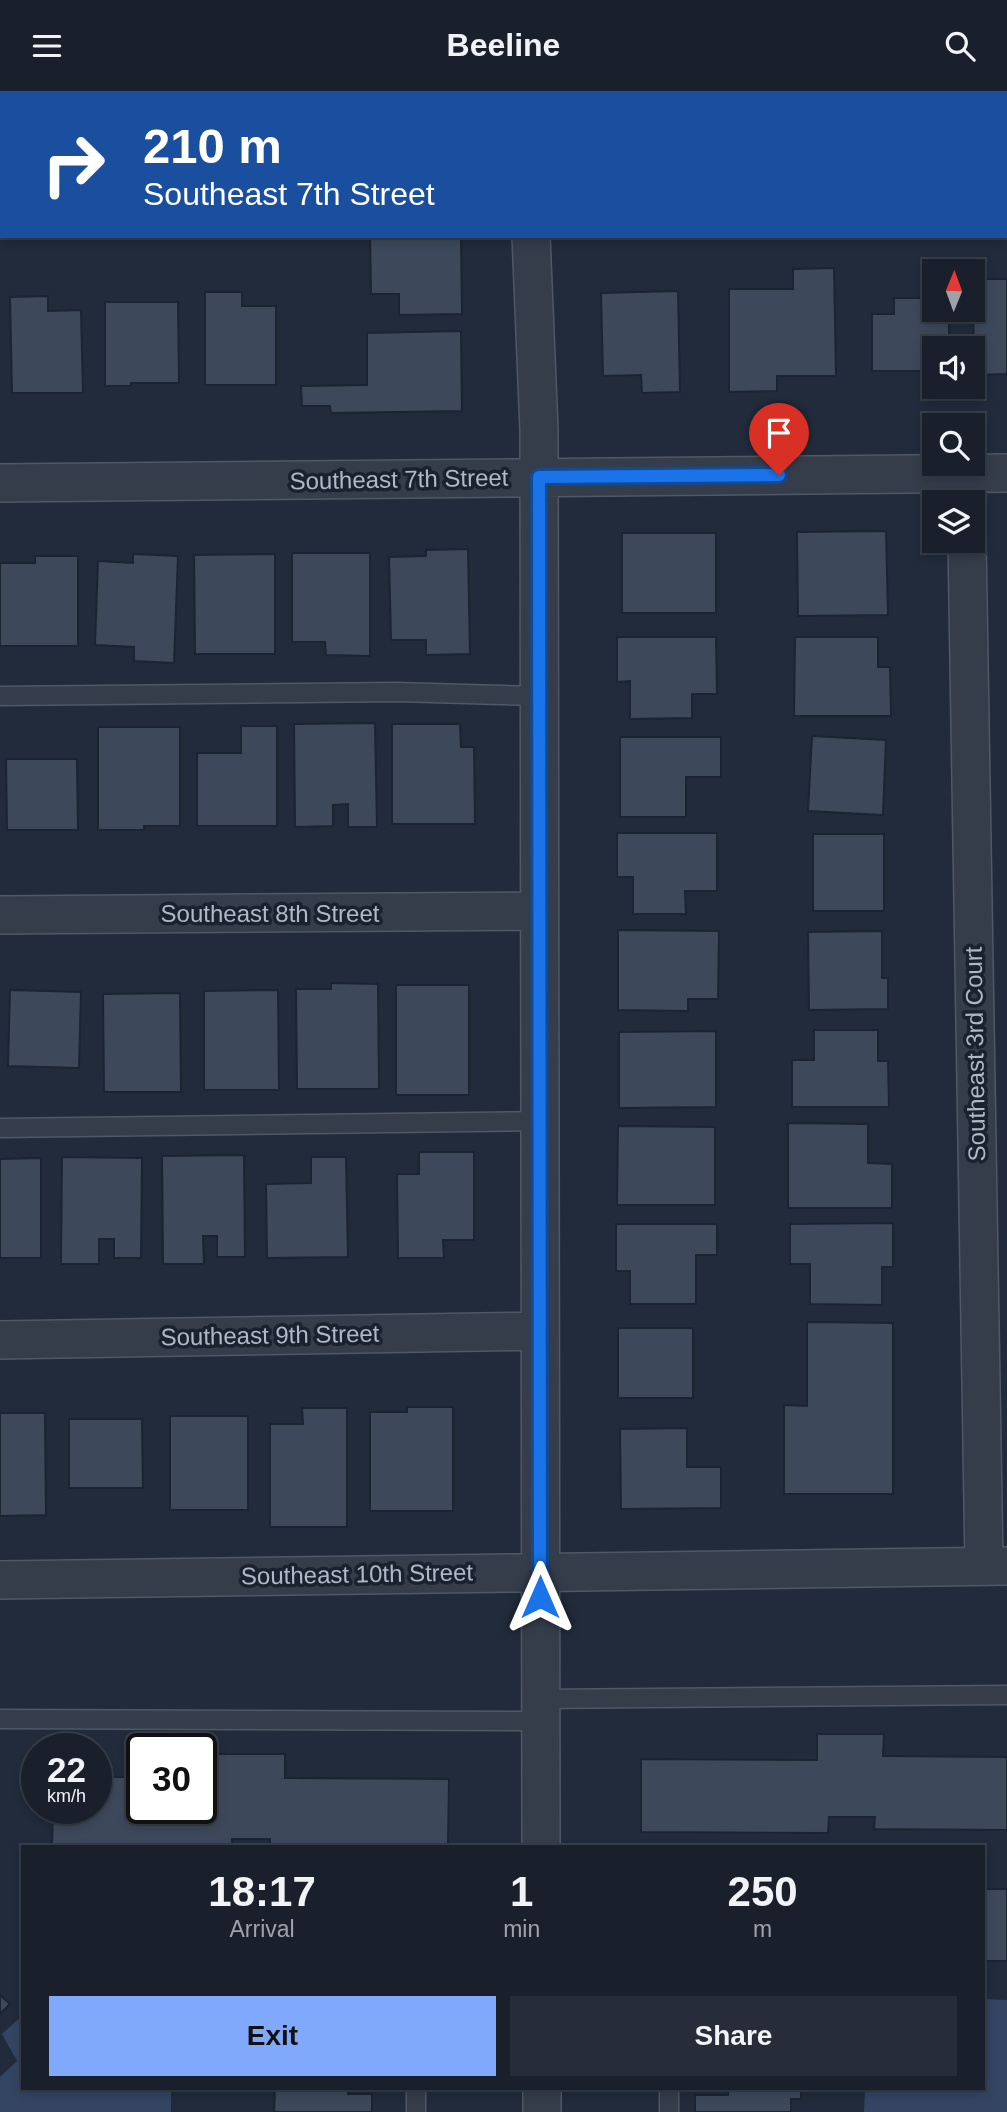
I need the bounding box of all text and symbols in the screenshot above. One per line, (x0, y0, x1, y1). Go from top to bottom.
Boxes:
icon: menu (28, 27, 66, 65)
text: Beeline (447, 27, 560, 63)
icon: search (941, 27, 979, 65)
icon: right (28, 119, 119, 210)
text: 210 m (143, 119, 282, 173)
text: Southeast 7th Street (143, 176, 435, 212)
north arrow (922, 259, 985, 322)
map controls (922, 259, 985, 553)
button: sound (922, 336, 985, 399)
pin (749, 403, 809, 475)
button: search (922, 413, 985, 476)
icon: arrive (760, 414, 798, 452)
street label: Southeast 7th Street (289, 464, 509, 494)
button: layers (922, 490, 985, 553)
street label: Southeast 8th Street (161, 900, 380, 927)
street label: Southeast 3rd Court (960, 946, 990, 1162)
street label: Southeast 9th Street (160, 1320, 380, 1350)
street label: Southeast 10th Street (241, 1558, 474, 1590)
position arrow (503, 1560, 577, 1634)
speed limit sign: 30 (126, 1733, 217, 1824)
text: 22 (47, 1750, 86, 1789)
text: km/h (47, 1786, 86, 1806)
text: 18:17 (208, 1868, 316, 1915)
text: 1 (510, 1868, 533, 1915)
text: 250 (728, 1868, 798, 1915)
text: Arrival (229, 1916, 295, 1942)
text: min (503, 1916, 540, 1942)
text: m (753, 1916, 772, 1942)
button: Exit (49, 1996, 496, 2076)
button: Share (510, 1996, 957, 2076)

